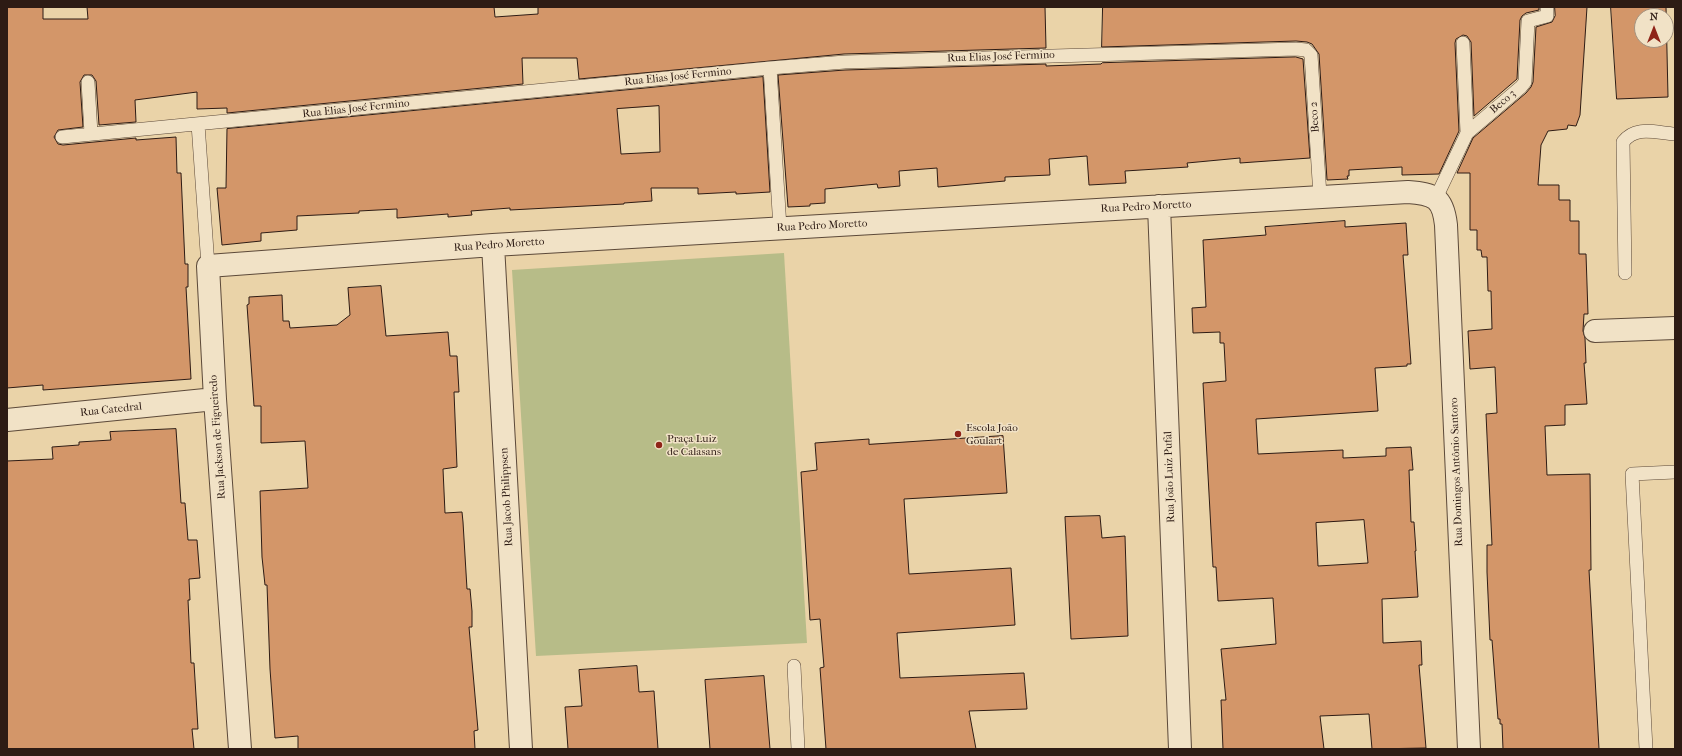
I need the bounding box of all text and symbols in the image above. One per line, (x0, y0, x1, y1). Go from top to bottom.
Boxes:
north arrow (1634, 8, 1674, 48)
text: N (1650, 10, 1658, 23)
street label: Rua Elias José Fermino (947, 49, 1055, 65)
street label: Rua Elias José Fermino (624, 65, 732, 89)
street label: Beco 3 (1487, 87, 1519, 117)
street label: Rua Elias José Fermino (302, 97, 410, 121)
street label: Beco 2 (1307, 101, 1323, 133)
street label: Rua Pedro Moretto (1100, 198, 1192, 216)
street label: Rua Pedro Moretto (776, 217, 868, 235)
street label: Rua Pedro Moretto (453, 235, 545, 255)
street label: Rua Jackson de Figueiredo (207, 374, 229, 500)
street label: Rua Domingos Antônio Santoro (1448, 397, 1466, 547)
street label: Rua Catedral (79, 400, 143, 420)
place label: Escola João Goulart (966, 421, 1018, 447)
marker: Escola João Goulart (953, 429, 963, 439)
street label: Rua João Luiz Pufal (1162, 431, 1178, 523)
place label: Praça Luiz de Calasans (667, 432, 721, 458)
marker: Praça Luiz de Calasans (654, 440, 664, 450)
street label: Rua Jacob Philippsen (498, 447, 516, 547)

